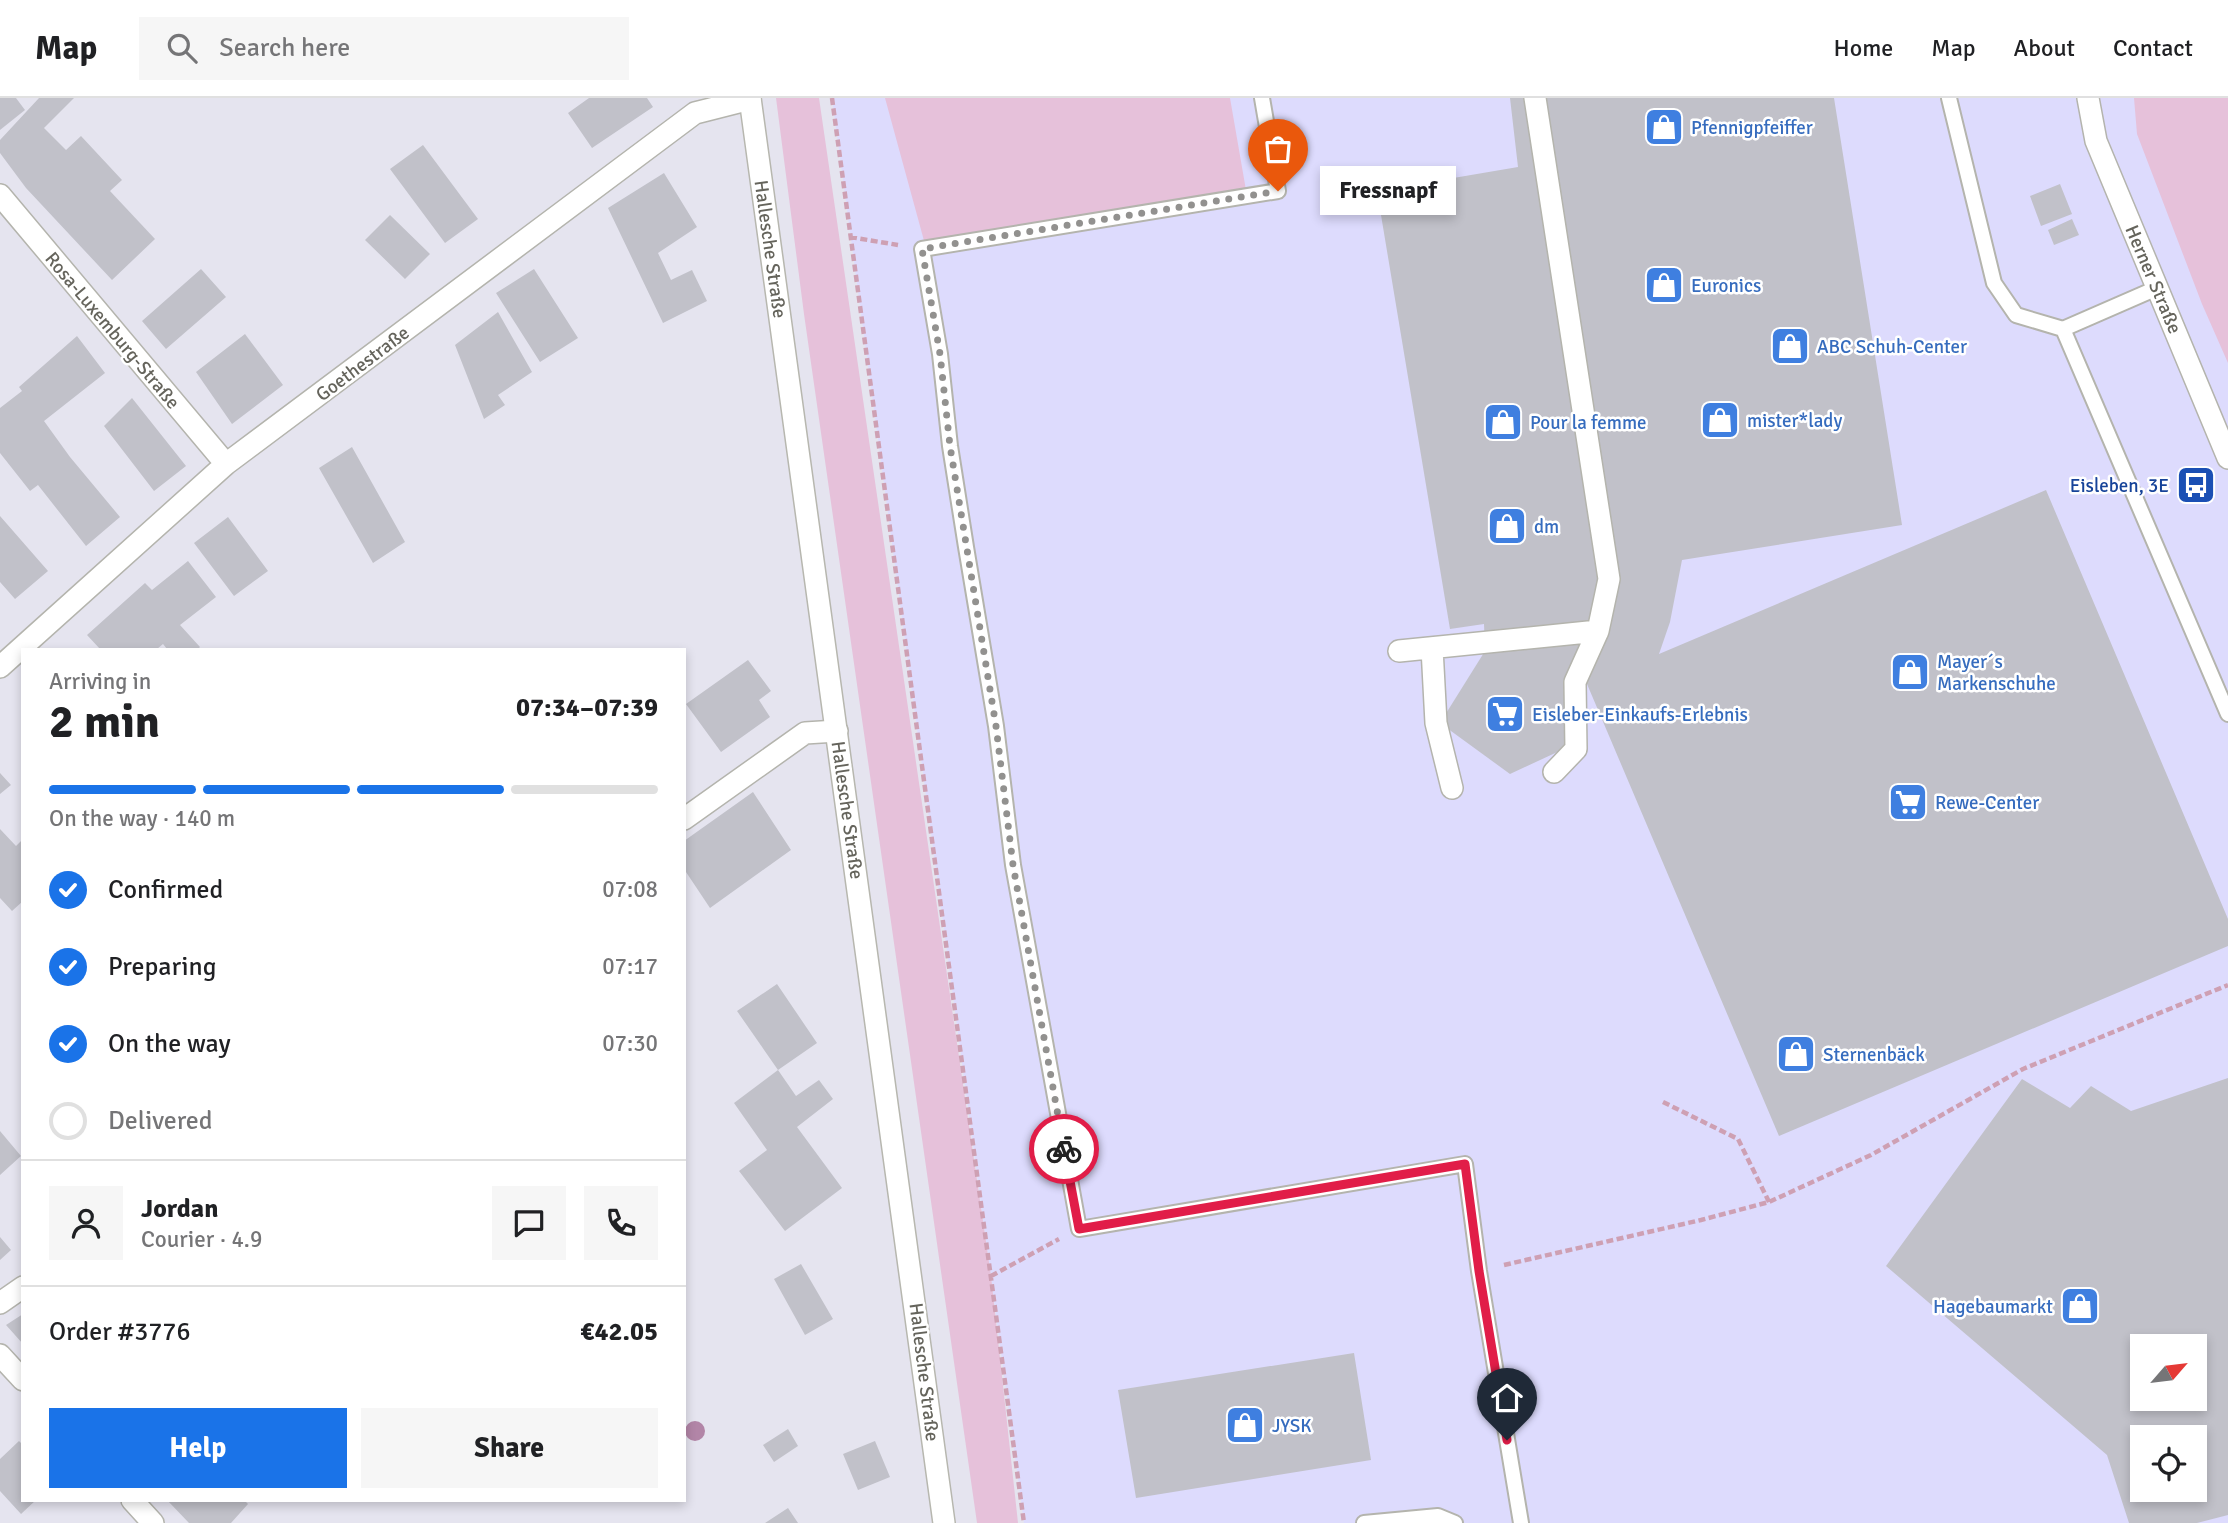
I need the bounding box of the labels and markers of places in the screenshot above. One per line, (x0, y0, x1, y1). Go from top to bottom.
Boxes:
shop icon: Pfennigpfeiffer (1643, 106, 1685, 148)
place label: Pfennigpfeiffer (1691, 116, 1813, 140)
pin (1248, 119, 1308, 191)
callout: Fressnapf (1320, 166, 1456, 216)
shop icon: Euronics (1643, 264, 1685, 306)
place label: Euronics (1691, 274, 1761, 298)
shop icon: ABC Schuh-Center (1769, 325, 1811, 367)
place label: ABC Schuh-Center (1817, 335, 1967, 359)
shop icon: mister*lady (1699, 399, 1741, 441)
shop icon: Pour la femme (1482, 401, 1524, 443)
place label: mister*lady (1747, 409, 1842, 433)
place label: Pour la femme (1530, 411, 1647, 435)
bus stop icon: Eisleben, 3E (2175, 464, 2217, 506)
place label: Eisleben, 3E (2070, 474, 2169, 498)
shop icon: dm (1486, 505, 1528, 547)
place label: dm (1534, 515, 1559, 539)
place label: Mayer´s Markenschuhe (1937, 650, 2056, 696)
shop icon: Mayer´s Markenschuhe (1889, 651, 1931, 693)
supermarket icon: Eisleber-Einkaufs-Erlebnis (1484, 693, 1526, 735)
place label: Eisleber-Einkaufs-Erlebnis (1532, 703, 1748, 727)
supermarket icon: Rewe-Center (1887, 781, 1929, 823)
place label: Rewe-Center (1935, 791, 2039, 815)
shop icon: Sternenbäck (1775, 1033, 1817, 1075)
place label: Sternenbäck (1823, 1043, 1925, 1067)
shop icon: Hagebaumarkt (2059, 1285, 2101, 1327)
place label: Hagebaumarkt (1933, 1295, 2053, 1319)
pin (1477, 1368, 1537, 1440)
shop icon: JYSK (1224, 1404, 1266, 1446)
place label: JYSK (1272, 1414, 1312, 1438)

